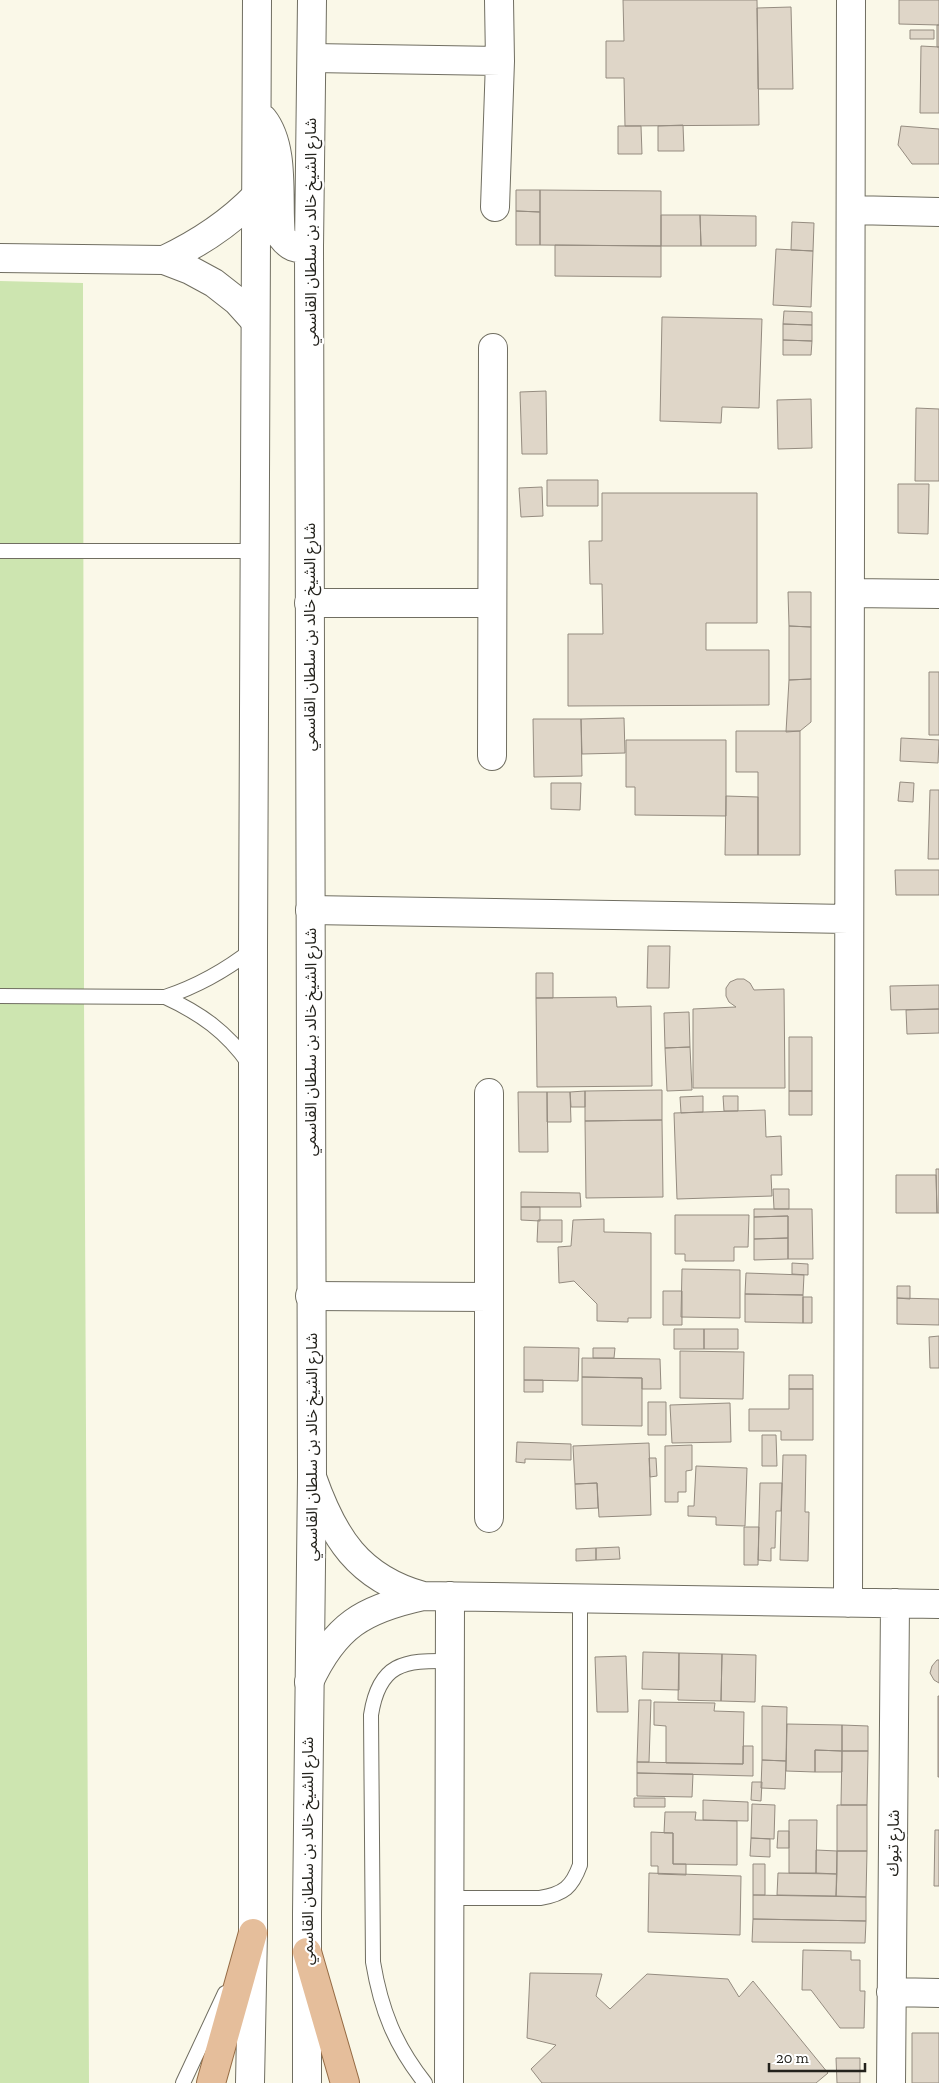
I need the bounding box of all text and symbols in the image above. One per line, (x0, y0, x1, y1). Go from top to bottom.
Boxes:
street label: شارع الشيخ خالد بن سلطان القاسمي (301, 118, 323, 346)
street label: شارع الشيخ خالد بن سلطان القاسمي (300, 523, 322, 751)
street label: شارع الشيخ خالد بن سلطان القاسمي (301, 928, 323, 1156)
street label: شارع الشيخ خالد بن سلطان القاسمي (302, 1333, 324, 1561)
street label: شارع الشيخ خالد بن سلطان القاسمي (298, 1737, 320, 1965)
street label: شارع تبوك (883, 1809, 906, 1877)
scale bar (769, 2040, 865, 2072)
text: 20 m (776, 2049, 809, 2067)

